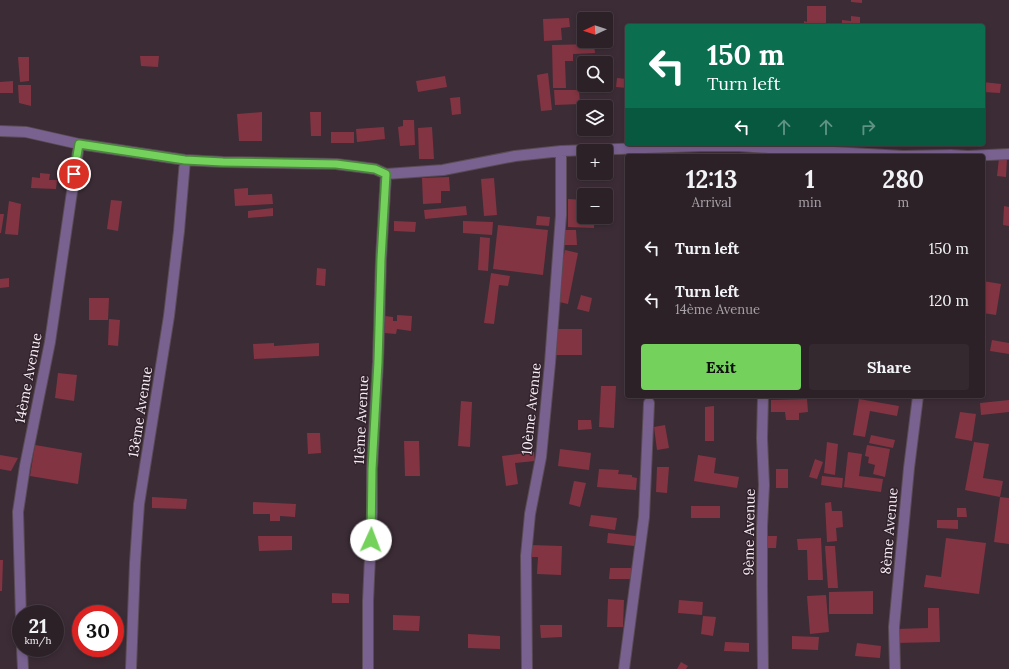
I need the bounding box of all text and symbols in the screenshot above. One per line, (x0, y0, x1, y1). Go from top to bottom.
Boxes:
north arrow (577, 12, 613, 48)
map controls (577, 12, 613, 224)
text: 150 m (707, 37, 784, 73)
icon: left (641, 40, 693, 92)
button: search (577, 56, 613, 92)
text: Turn left (707, 72, 780, 95)
button: layers (577, 100, 613, 136)
icon: left (731, 116, 753, 138)
icon: ahead (773, 116, 795, 138)
icon: ahead (815, 116, 837, 138)
icon: right (857, 116, 879, 138)
button: + (577, 144, 613, 180)
pin (57, 157, 91, 191)
icon: arrive (63, 163, 85, 185)
text: 12:13 (686, 164, 738, 195)
text: 1 (805, 164, 815, 195)
text: 280 (882, 164, 924, 195)
button: − (577, 188, 613, 224)
text: Arrival (692, 194, 732, 211)
text: min (798, 194, 822, 211)
text: m (897, 194, 909, 211)
icon: left (641, 237, 663, 259)
text: Turn left (675, 239, 739, 258)
text: 150 m (929, 239, 969, 258)
text: Turn left (675, 282, 739, 301)
icon: left (641, 289, 663, 311)
text: 120 m (929, 291, 969, 310)
text: 14ème Avenue (675, 301, 760, 318)
street label: 14ème Avenue (10, 331, 46, 425)
button: Exit (641, 344, 801, 390)
button: Share (809, 344, 969, 390)
street label: 10ème Avenue (517, 362, 545, 456)
street label: 13ème Avenue (124, 365, 156, 459)
street label: 11ème Avenue (350, 375, 372, 465)
street label: 8ème Avenue (876, 487, 902, 575)
street label: 9ème Avenue (739, 488, 759, 576)
position arrow (350, 519, 392, 561)
speed limit sign: 30 (72, 605, 124, 657)
text: 21 (29, 613, 47, 638)
text: km/h (24, 634, 52, 647)

